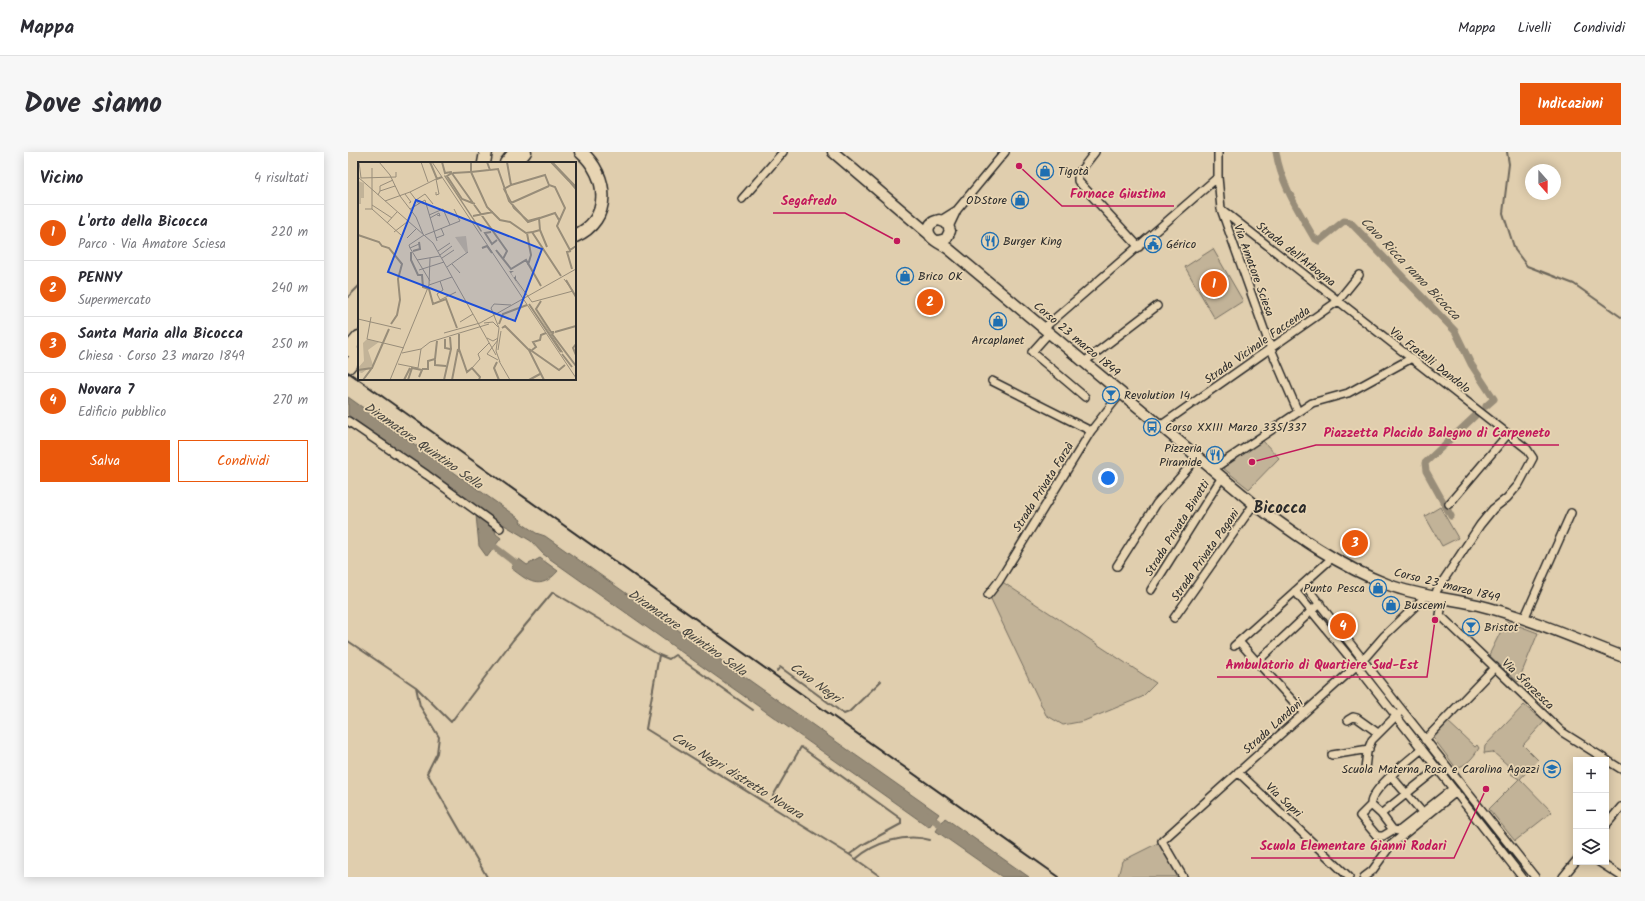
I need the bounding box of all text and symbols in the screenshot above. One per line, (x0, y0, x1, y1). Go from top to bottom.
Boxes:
text: Mappa (20, 13, 74, 43)
text: Mappa (1458, 17, 1496, 39)
text: Livelli (1518, 17, 1551, 39)
text: Condividi (1573, 17, 1625, 39)
text: Dove siamo (24, 82, 162, 127)
button: Indicazioni (1520, 83, 1621, 125)
shop icon: Tigotà (1035, 161, 1055, 181)
inset map (358, 162, 576, 380)
place label: Tigotà (1058, 162, 1089, 181)
north arrow (1525, 164, 1561, 200)
text: Vicino (40, 165, 83, 192)
text: 4 risultati (254, 168, 308, 189)
callout: Fornace Giustina (1062, 181, 1174, 206)
text: Fornace Giustina (1070, 184, 1166, 205)
callout: Segafredo (773, 188, 845, 213)
shop icon: ODStore (1010, 190, 1030, 210)
text: Segafredo (781, 191, 837, 212)
place label: ODStore (966, 191, 1008, 210)
text: L'orto della Bicocca (78, 210, 208, 234)
water label: Cavo Ricca ramo Bicocca (1355, 213, 1466, 326)
street label: Strada dell'Arbogna (1252, 217, 1340, 292)
street label: Via Amatore Sciesa (1228, 221, 1279, 319)
text: 1 (51, 222, 55, 243)
text: 220 m (271, 222, 308, 243)
restaurant icon: Burger King (980, 231, 1000, 251)
place label: Burger King (1003, 232, 1063, 251)
text: Parco · Via Amatore Sciesa (78, 234, 226, 255)
public building icon: Gérico (1143, 234, 1163, 254)
place label: Gérico (1166, 235, 1196, 254)
text: PENNY (78, 266, 122, 290)
shop icon: Brico OK (895, 266, 915, 286)
place label: Brico OK (918, 267, 963, 286)
pin: 1 (1201, 269, 1227, 299)
text: 2 (49, 278, 57, 299)
text: 240 m (271, 278, 308, 299)
pin: 2 (917, 287, 943, 317)
text: Supermercato (78, 290, 151, 311)
street label: Corso 23 marzo 1849 (1029, 297, 1125, 382)
street label: Strada Vicinale Faccenda (1200, 301, 1315, 389)
shop icon: Arcaplanet (988, 311, 1008, 331)
text: Santa Maria alla Bicocca (78, 322, 243, 346)
street label: Via Fratelli Dandolo (1385, 323, 1474, 398)
place label: Arcaplanet (972, 331, 1025, 350)
text: 3 (49, 334, 57, 355)
text: 250 m (271, 334, 308, 355)
text: Chiesa · Corso 23 marzo 1849 (78, 346, 245, 367)
text: Novara 7 (78, 378, 134, 402)
bar icon: Revolution 14 (1101, 385, 1121, 405)
place label: Revolution 14 (1124, 386, 1191, 405)
text: 4 (49, 390, 57, 411)
text: 270 m (272, 390, 308, 411)
water label: Diramatore Quintino Sella (360, 397, 487, 496)
text: Edificio pubblico (78, 402, 166, 423)
bus stop icon: Corso XXIII Marzo 335/337 (1142, 417, 1162, 437)
place label: Corso XXIII Marzo 335/337 (1165, 418, 1307, 437)
callout: Piazzetta Placido Balegno di Carpeneto (1316, 420, 1559, 445)
text: Piazzetta Placido Balegno di Carpeneto (1324, 423, 1550, 444)
street label: Strada Privata Farzà (1008, 438, 1079, 536)
place label: Pizzeria Piramide (1159, 439, 1203, 472)
button: Salva (40, 440, 170, 482)
button: Condividi (178, 440, 308, 482)
restaurant icon: Pizzeria Piramide (1205, 445, 1225, 465)
your location (1098, 468, 1118, 488)
street label: Strada Privata Binotti (1140, 475, 1215, 580)
district label: Bicocca (1253, 496, 1307, 521)
street label: Strada Privata Pagani (1166, 504, 1245, 605)
pin: 3 (1342, 528, 1368, 558)
street label: Corso 23 marzo 1849 (1392, 563, 1502, 608)
shop icon: Punto Pesca (1368, 578, 1388, 598)
place label: Punto Pesca (1303, 579, 1365, 598)
water label: Diramatore Quintino Sella (624, 584, 751, 683)
shop icon: Buscemi (1381, 595, 1401, 615)
place label: Buscemi (1404, 596, 1447, 615)
pin: 4 (1330, 611, 1356, 641)
bar icon: Bristot (1461, 617, 1481, 637)
place label: Bristot (1484, 618, 1519, 637)
callout: Ambulatorio di Quartiere Sud-Est (1217, 652, 1427, 677)
street label: Via Sforzesca (1497, 654, 1559, 715)
text: Ambulatorio di Quartiere Sud-Est (1225, 655, 1419, 676)
water label: Cavo Negri (785, 657, 847, 711)
street label: Strada Landoni (1239, 693, 1309, 759)
water label: Cavo Negri distretto Novara (667, 727, 808, 826)
map controls (1573, 757, 1609, 865)
button: + (1573, 757, 1609, 793)
school or university icon: Scuola Materna Rosa e Carolina Agazzi (1542, 759, 1562, 779)
place label: Scuola Materna Rosa e Carolina Agazzi (1342, 760, 1540, 779)
street label: Via Sapri (1261, 778, 1307, 823)
button: − (1573, 793, 1609, 829)
button: layers (1573, 829, 1609, 865)
callout: Scuola Elementare Gianni Rodari (1251, 833, 1454, 858)
text: Scuola Elementare Gianni Rodari (1260, 836, 1447, 857)

